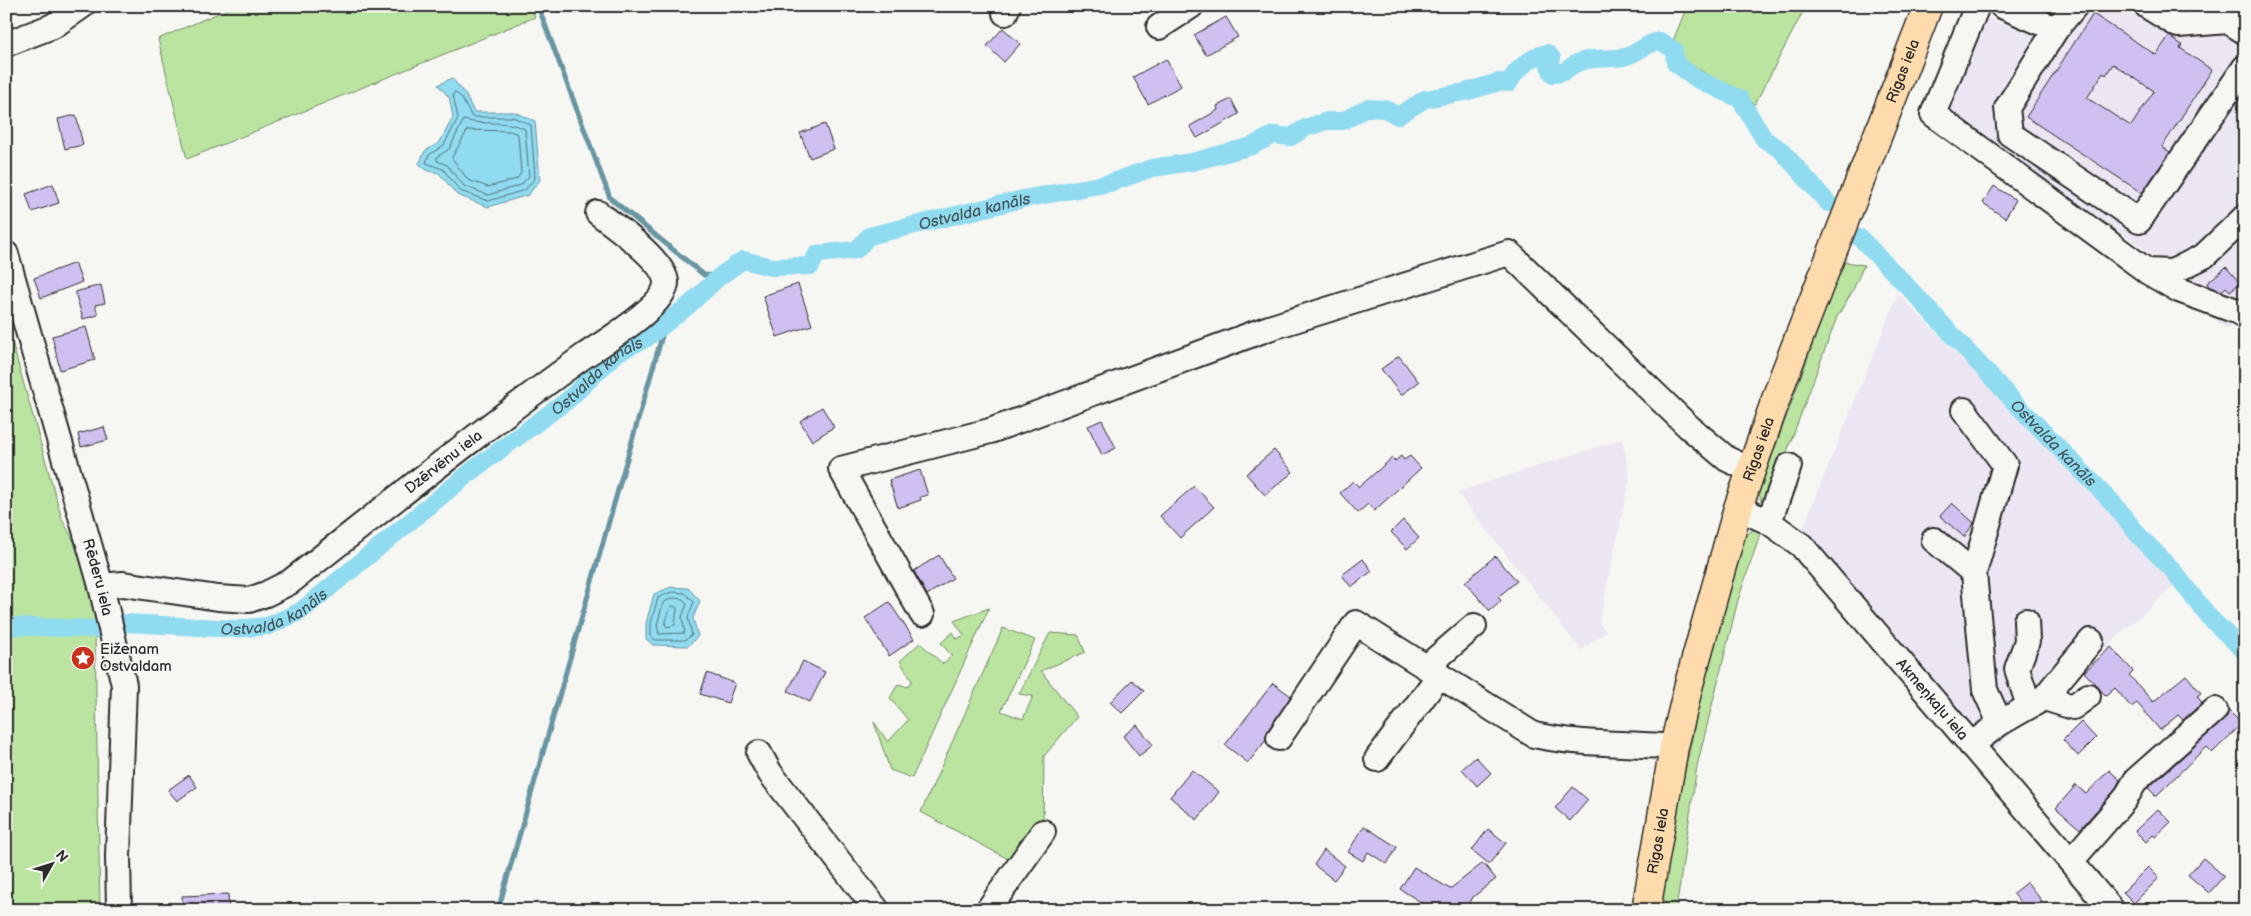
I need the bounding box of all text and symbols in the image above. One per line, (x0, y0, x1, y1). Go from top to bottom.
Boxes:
street label: Rīgas iela (1882, 36, 1924, 106)
water label: Ostvalda kanāls (917, 190, 1032, 235)
water label: Ostvalda kanāls (548, 334, 646, 420)
water label: Ostvalda kanāls (2006, 396, 2100, 491)
street label: Rīgas iela (1739, 415, 1779, 484)
street label: Dzērvēnu iela (401, 426, 486, 498)
street label: Rēderu iela (78, 537, 117, 618)
water label: Ostvalda kanāls (220, 585, 332, 640)
place label: Eiženam Ostvaldam (100, 640, 172, 676)
place icon: Eiženam Ostvaldam (70, 645, 96, 671)
street label: Akmeņkaļu iela (1892, 655, 1972, 744)
street label: Rīgas iela (1643, 806, 1673, 876)
north arrow (28, 838, 78, 888)
text: N (52, 847, 72, 866)

